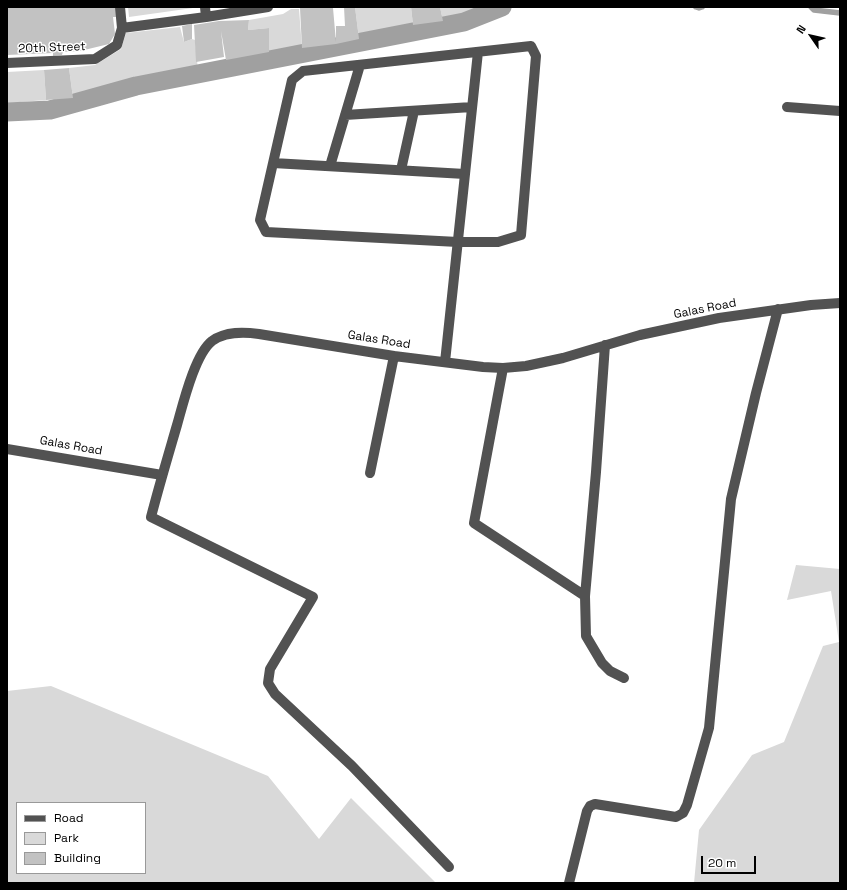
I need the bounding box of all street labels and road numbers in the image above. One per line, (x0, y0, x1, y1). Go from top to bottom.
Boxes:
street label: 20th Street (18, 40, 86, 56)
street label: Galas Road (672, 296, 738, 322)
street label: Galas Road (347, 328, 411, 352)
street label: Galas Road (38, 433, 104, 459)

